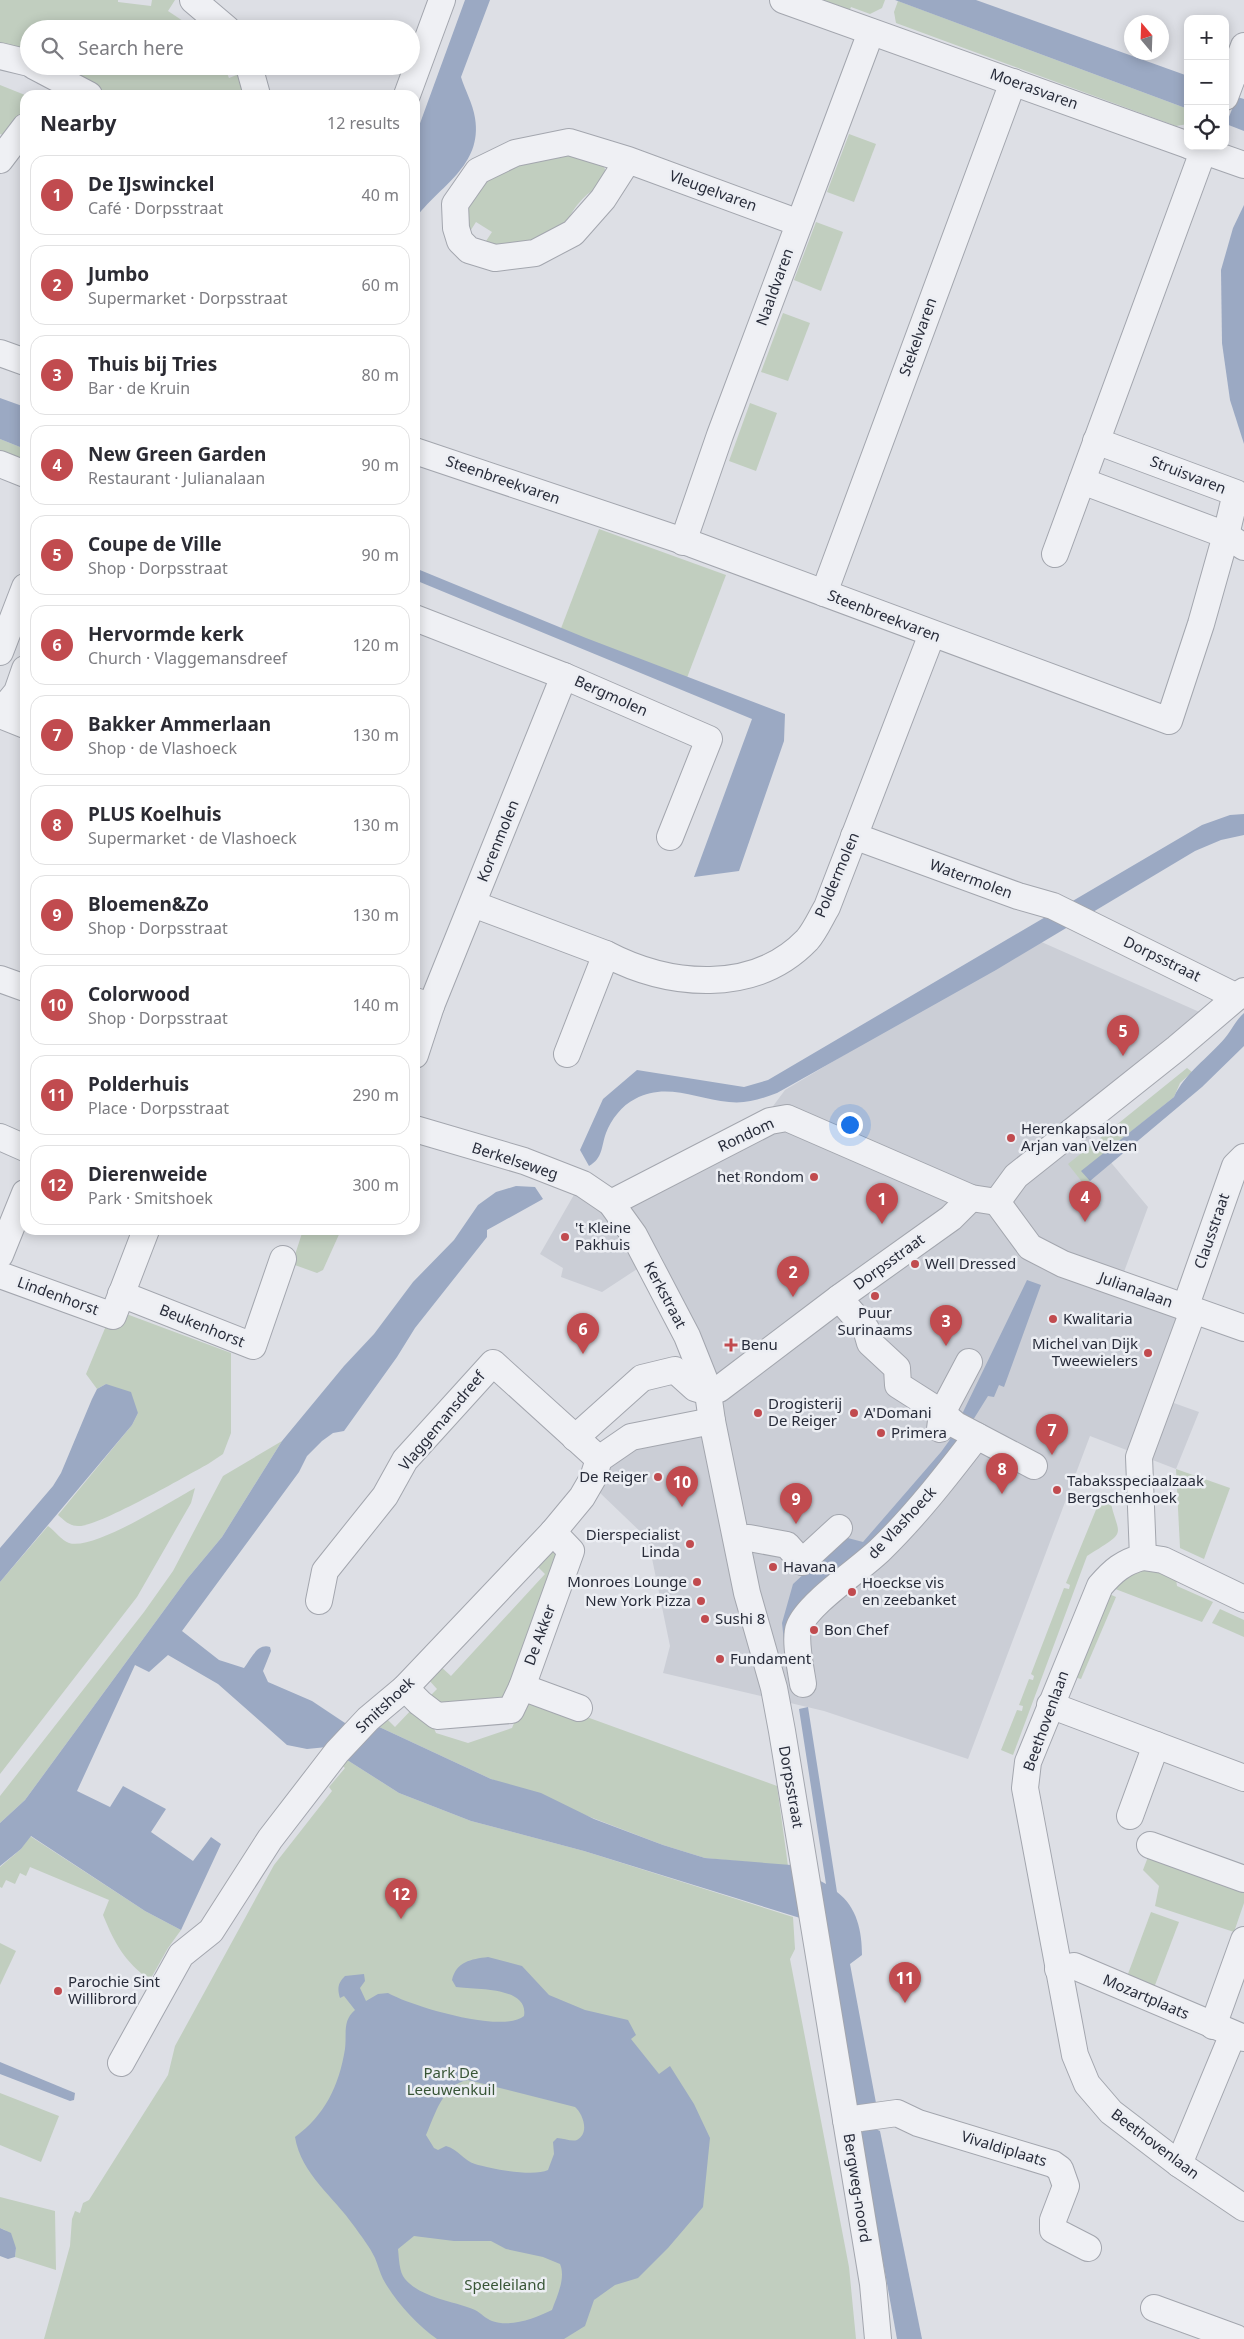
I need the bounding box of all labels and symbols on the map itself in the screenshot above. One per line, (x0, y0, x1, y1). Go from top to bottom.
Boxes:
north arrow (1124, 15, 1169, 60)
street label: Moerasvaren (988, 63, 1081, 113)
street label: Vleugelvaren (667, 165, 760, 215)
street label: Naaldvaren (751, 245, 797, 328)
street label: Stekelvaren (894, 295, 941, 379)
street label: Steenbreekvaren (444, 450, 563, 508)
street label: Struisvaren (1148, 450, 1229, 498)
street label: Steenbreekvaren (825, 584, 944, 646)
street label: Bergmolen (572, 670, 651, 720)
street label: Korenmolen (472, 797, 523, 885)
street label: Poldermolen (809, 829, 863, 920)
street label: Watermolen (927, 854, 1016, 902)
street label: Dorpsstraat (1121, 931, 1205, 986)
pin: 5 (1107, 1015, 1139, 1056)
street label: Rondom (714, 1112, 777, 1156)
your location (837, 1112, 863, 1138)
place label: Herenkapsalon Arjan van Velzen (1021, 1118, 1137, 1155)
marker: Herenkapsalon Arjan van Velzen (1005, 1132, 1017, 1144)
street label: Berkelseweg (470, 1137, 561, 1183)
place label: het Rondom (717, 1166, 804, 1186)
marker: het Rondom (808, 1171, 820, 1183)
pin: 4 (1069, 1181, 1101, 1222)
pin: 1 (866, 1183, 898, 1224)
street label: Clausstraat (1189, 1190, 1234, 1271)
place label: 't Kleine Pakhuis (575, 1217, 631, 1254)
street label: Dorpsstraat (849, 1228, 928, 1294)
marker: 't Kleine Pakhuis (559, 1231, 571, 1243)
place label: Well Dressed (925, 1253, 1016, 1273)
pin: 2 (777, 1256, 809, 1297)
street label: Kerkstraat (640, 1258, 692, 1332)
marker: Well Dressed (909, 1258, 921, 1270)
street label: Julianalaan (1095, 1266, 1176, 1312)
street label: Lindenhorst (15, 1271, 102, 1319)
marker: Puur Surinaams (869, 1290, 881, 1302)
street label: Beukenhorst (157, 1299, 249, 1351)
place label: Puur Surinaams (838, 1302, 912, 1339)
pin: 3 (930, 1305, 962, 1346)
place label: Kwalitaria (1063, 1308, 1133, 1328)
pin: 6 (567, 1313, 599, 1354)
marker: Kwalitaria (1047, 1313, 1059, 1325)
place label: Michel van Dijk Tweewielers (1032, 1333, 1138, 1370)
place label: Benu (741, 1334, 778, 1354)
marker: Benu (725, 1339, 737, 1351)
marker: Michel van Dijk Tweewielers (1142, 1347, 1154, 1359)
street label: Vlaggemansdreef (394, 1366, 489, 1474)
place label: Drogisterij De Reiger (768, 1393, 842, 1430)
place label: A'Domani (864, 1402, 932, 1422)
marker: Drogisterij De Reiger (752, 1407, 764, 1419)
marker: A'Domani (848, 1407, 860, 1419)
pin: 7 (1036, 1414, 1068, 1455)
place label: Primera (891, 1422, 947, 1442)
marker: Primera (875, 1427, 887, 1439)
pin: 8 (986, 1453, 1018, 1494)
place label: De Reiger (579, 1466, 648, 1486)
pin: 10 (666, 1466, 698, 1507)
place label: Tabaksspeciaalzaak Bergschenhoek (1067, 1470, 1204, 1507)
marker: De Reiger (652, 1471, 664, 1483)
street label: de Vlashoeck (863, 1482, 940, 1563)
pin: 9 (780, 1483, 812, 1524)
marker: Tabaksspeciaalzaak Bergschenhoek (1051, 1484, 1063, 1496)
place label: Dierspecialist Linda (586, 1524, 681, 1561)
marker: Dierspecialist Linda (684, 1538, 696, 1550)
place label: Havana (783, 1556, 836, 1576)
marker: Havana (767, 1561, 779, 1573)
place label: Monroes Lounge (567, 1571, 687, 1591)
place label: Hoeckse vis en zeebanket (862, 1572, 957, 1609)
marker: Monroes Lounge (691, 1576, 703, 1588)
marker: Hoeckse vis en zeebanket (846, 1586, 858, 1598)
place label: New York Pizza (585, 1590, 691, 1610)
marker: New York Pizza (695, 1595, 707, 1607)
street label: De Akker (519, 1601, 559, 1668)
place label: Sushi 8 (715, 1608, 765, 1628)
marker: Sushi 8 (699, 1613, 711, 1625)
place label: Bon Chef (824, 1619, 889, 1639)
marker: Bon Chef (808, 1624, 820, 1636)
place label: Fundament (730, 1648, 812, 1668)
marker: Fundament (714, 1653, 726, 1665)
street label: Beethovenlaan (1018, 1668, 1072, 1774)
street label: Smitshoek (351, 1672, 418, 1737)
street label: Dorpsstraat (775, 1744, 809, 1830)
pin: 12 (385, 1878, 417, 1919)
pin: 11 (889, 1962, 921, 2003)
street label: Mozartplaats (1100, 1969, 1193, 2023)
place label: Parochie Sint Willibrord (68, 1971, 161, 2008)
marker: Parochie Sint Willibrord (52, 1985, 64, 1997)
park label: Park De Leeuwenkuil (407, 2062, 495, 2099)
street label: Beethovenlaan (1107, 2103, 1204, 2183)
street label: Vivaldiplaats (959, 2126, 1049, 2171)
street label: Bergweg-noord (839, 2132, 876, 2244)
park label: Speeleiland (464, 2274, 546, 2294)

